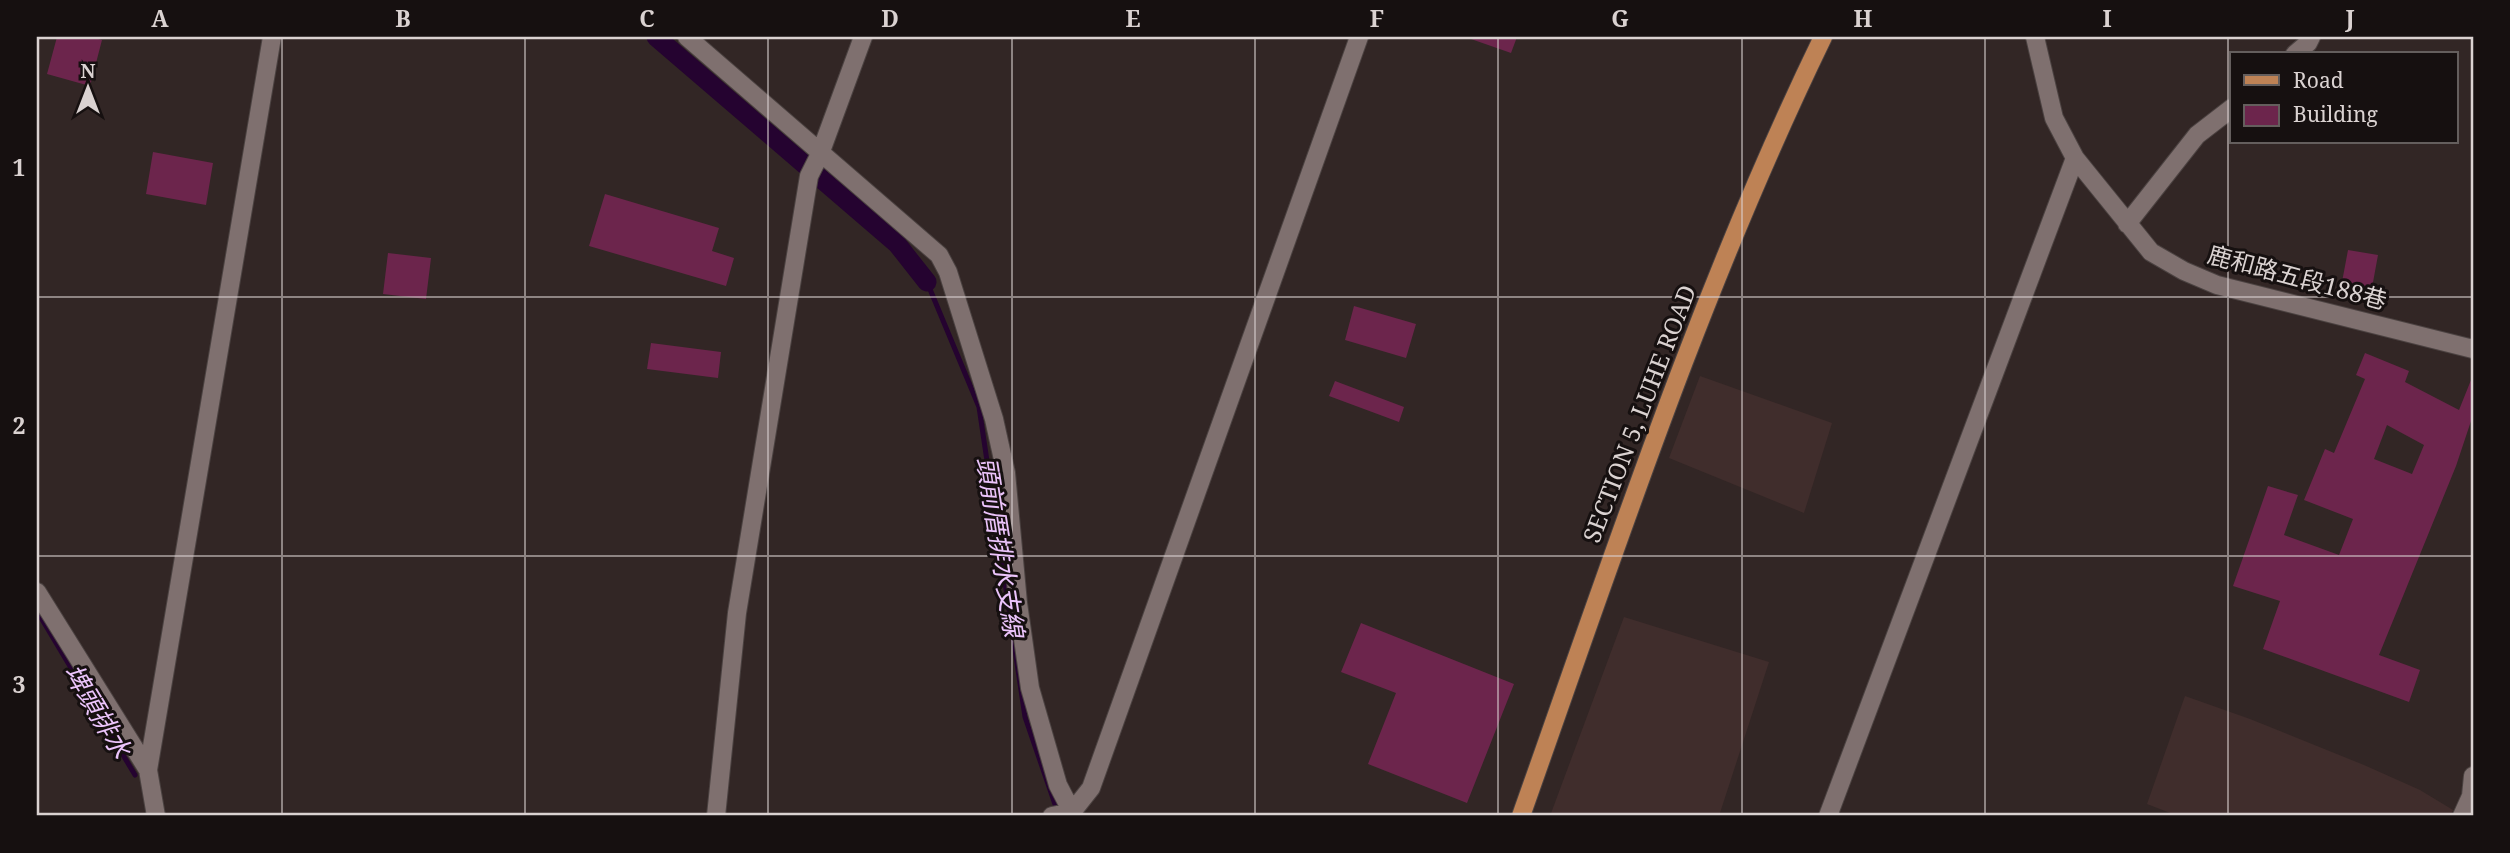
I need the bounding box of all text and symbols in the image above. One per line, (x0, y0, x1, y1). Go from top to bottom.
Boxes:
text: A (151, 2, 169, 34)
text: B (395, 2, 411, 34)
text: C (639, 2, 655, 34)
text: D (881, 2, 899, 34)
text: E (1125, 2, 1141, 34)
text: F (1370, 2, 1384, 34)
text: G (1611, 2, 1629, 34)
text: H (1854, 2, 1873, 34)
text: I (2102, 2, 2112, 34)
text: J (2344, 2, 2355, 34)
north arrow (52, 52, 122, 122)
legend (2230, 52, 2458, 144)
text: N (81, 58, 96, 84)
text: Road (2293, 66, 2344, 94)
text: Building (2293, 100, 2378, 128)
text: 1 (13, 151, 26, 183)
street label: 鹿和路五段188巷 (2204, 237, 2391, 316)
street label: SECTION 5, LUHE ROAD (1574, 280, 1703, 547)
text: 2 (13, 409, 26, 441)
water label: 頭前厝排水支線 (969, 454, 1033, 642)
water label: 埤頭排水 (56, 657, 141, 765)
text: 3 (13, 668, 26, 700)

